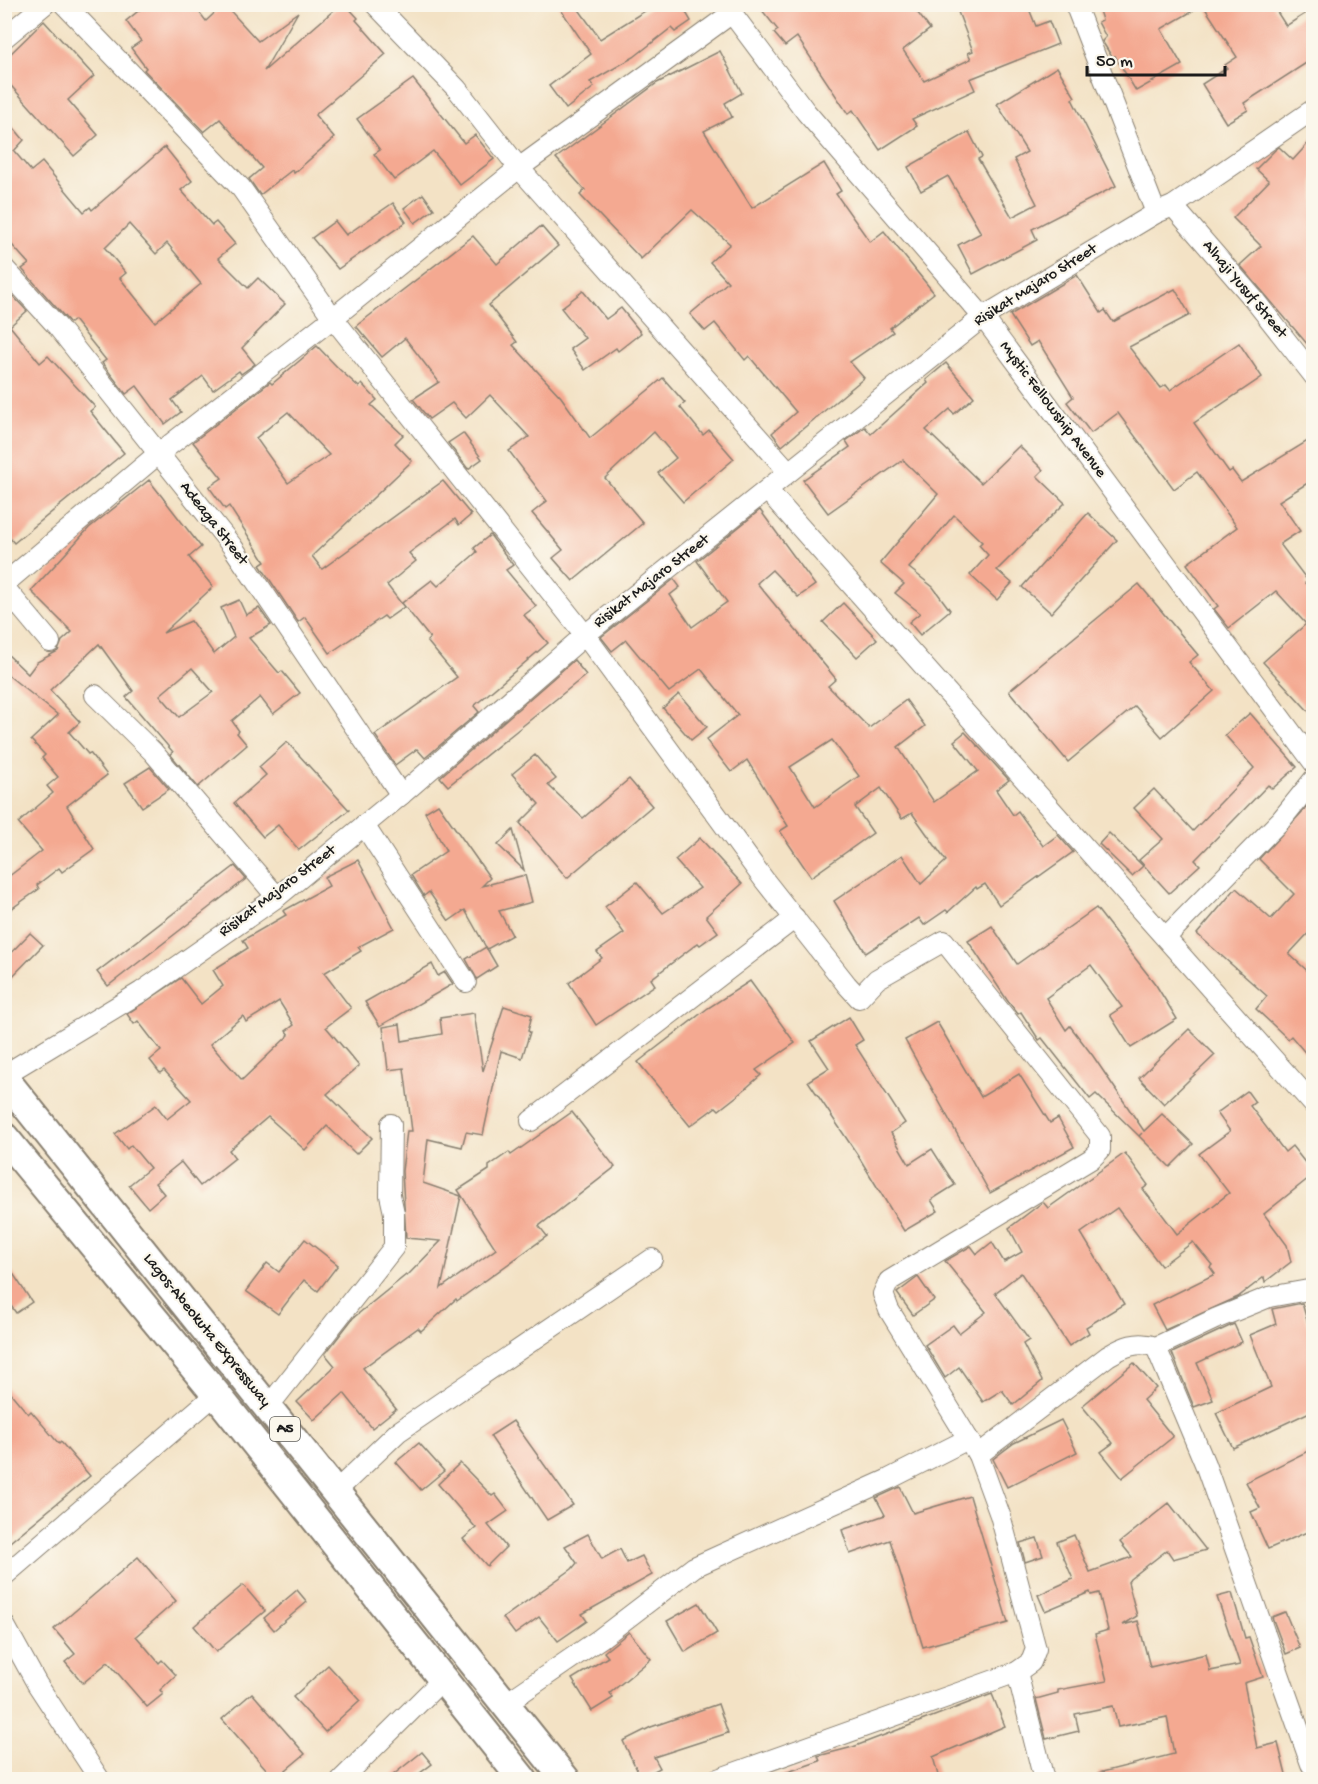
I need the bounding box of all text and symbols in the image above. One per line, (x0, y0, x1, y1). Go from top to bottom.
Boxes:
scale bar (1087, 39, 1225, 77)
text: 50 m (1096, 52, 1133, 73)
street label: Alhaji Yusuf Street (1198, 237, 1291, 344)
street label: Risikat Majaro Street (971, 240, 1102, 332)
street label: Mystic Fellowship Avenue (994, 338, 1110, 483)
street label: Adeaga Street (175, 479, 252, 571)
street label: Risikat Majaro Street (590, 530, 715, 633)
street label: Risikat Majaro Street (216, 841, 341, 942)
street label: Lagos-Abeokuta Expressway (138, 1250, 274, 1412)
road number: A5 (270, 1417, 300, 1441)

